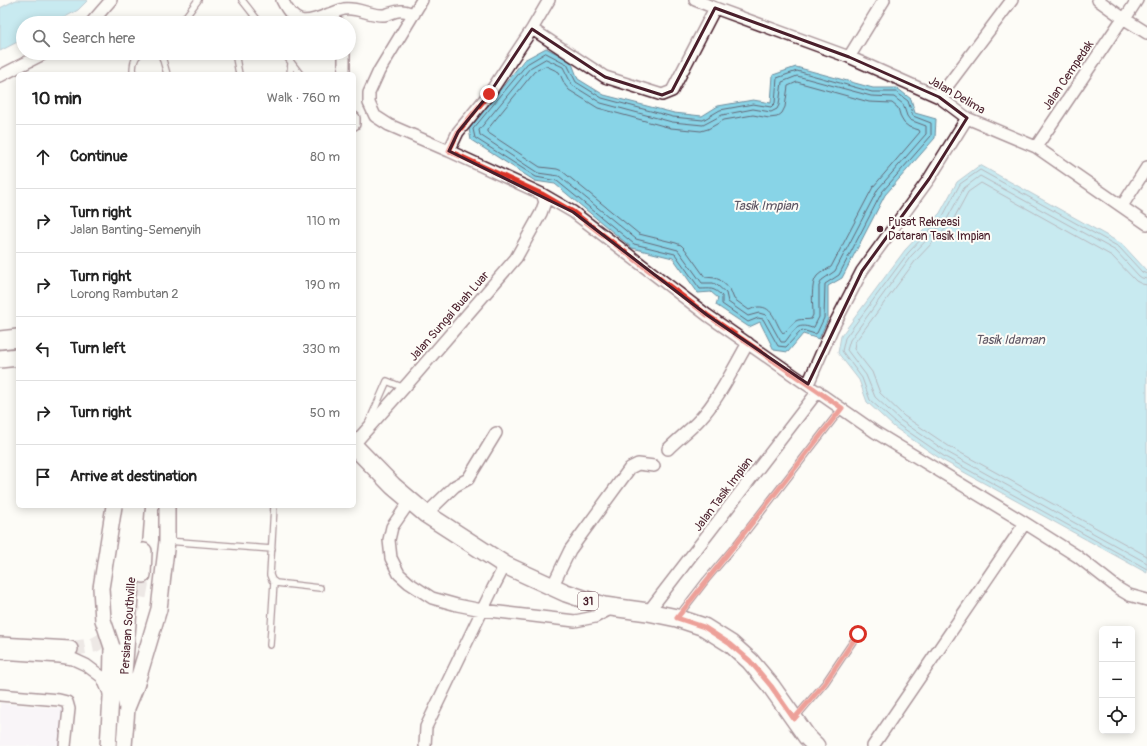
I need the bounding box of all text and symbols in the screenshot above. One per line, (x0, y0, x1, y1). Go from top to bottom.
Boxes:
search box (16, 16, 356, 60)
icon: search (30, 27, 52, 49)
text: Search here (62, 29, 135, 48)
street label: Jalan Cempedak (1040, 38, 1097, 113)
street label: Jalan Delima (926, 73, 988, 118)
route end (480, 85, 498, 103)
text: 10 min (32, 88, 82, 109)
text: Walk · 760 m (267, 90, 340, 106)
icon: ahead (32, 146, 54, 168)
text: Continue (70, 147, 128, 166)
text: 80 m (310, 149, 340, 165)
water label: Tasik Impian (732, 198, 798, 214)
text: Turn right (70, 203, 131, 222)
icon: right (32, 210, 54, 232)
text: 110 m (307, 213, 340, 229)
place label: Pusat Rekreasi Dataran Tasik Impian (888, 215, 991, 244)
text: Jalan Banting-Semenyih (70, 222, 201, 238)
marker: Pusat Rekreasi Dataran Tasik Impian (875, 224, 885, 234)
text: Turn right (70, 267, 131, 286)
street label: Jalan Sungai Buah Luar (406, 268, 493, 364)
icon: right (32, 274, 54, 296)
text: 190 m (305, 277, 340, 293)
text: Lorong Rambutan 2 (70, 286, 179, 302)
water label: Tasik Idaman (975, 332, 1045, 348)
icon: left (32, 338, 54, 360)
text: Turn left (70, 339, 126, 358)
text: 330 m (302, 341, 340, 357)
icon: right (32, 402, 54, 424)
text: Turn right (70, 403, 131, 422)
text: 50 m (310, 405, 340, 421)
street label: Jalan Tasik Impian (691, 454, 756, 534)
icon: arrive (32, 466, 54, 488)
text: Arrive at destination (70, 467, 197, 486)
street label: Persiaran Southville (118, 577, 139, 675)
road number: 31 (578, 592, 598, 610)
route start (849, 625, 867, 643)
map controls (1099, 626, 1135, 734)
button: + (1099, 626, 1135, 662)
button: − (1099, 662, 1135, 698)
button: locate (1099, 698, 1135, 734)

